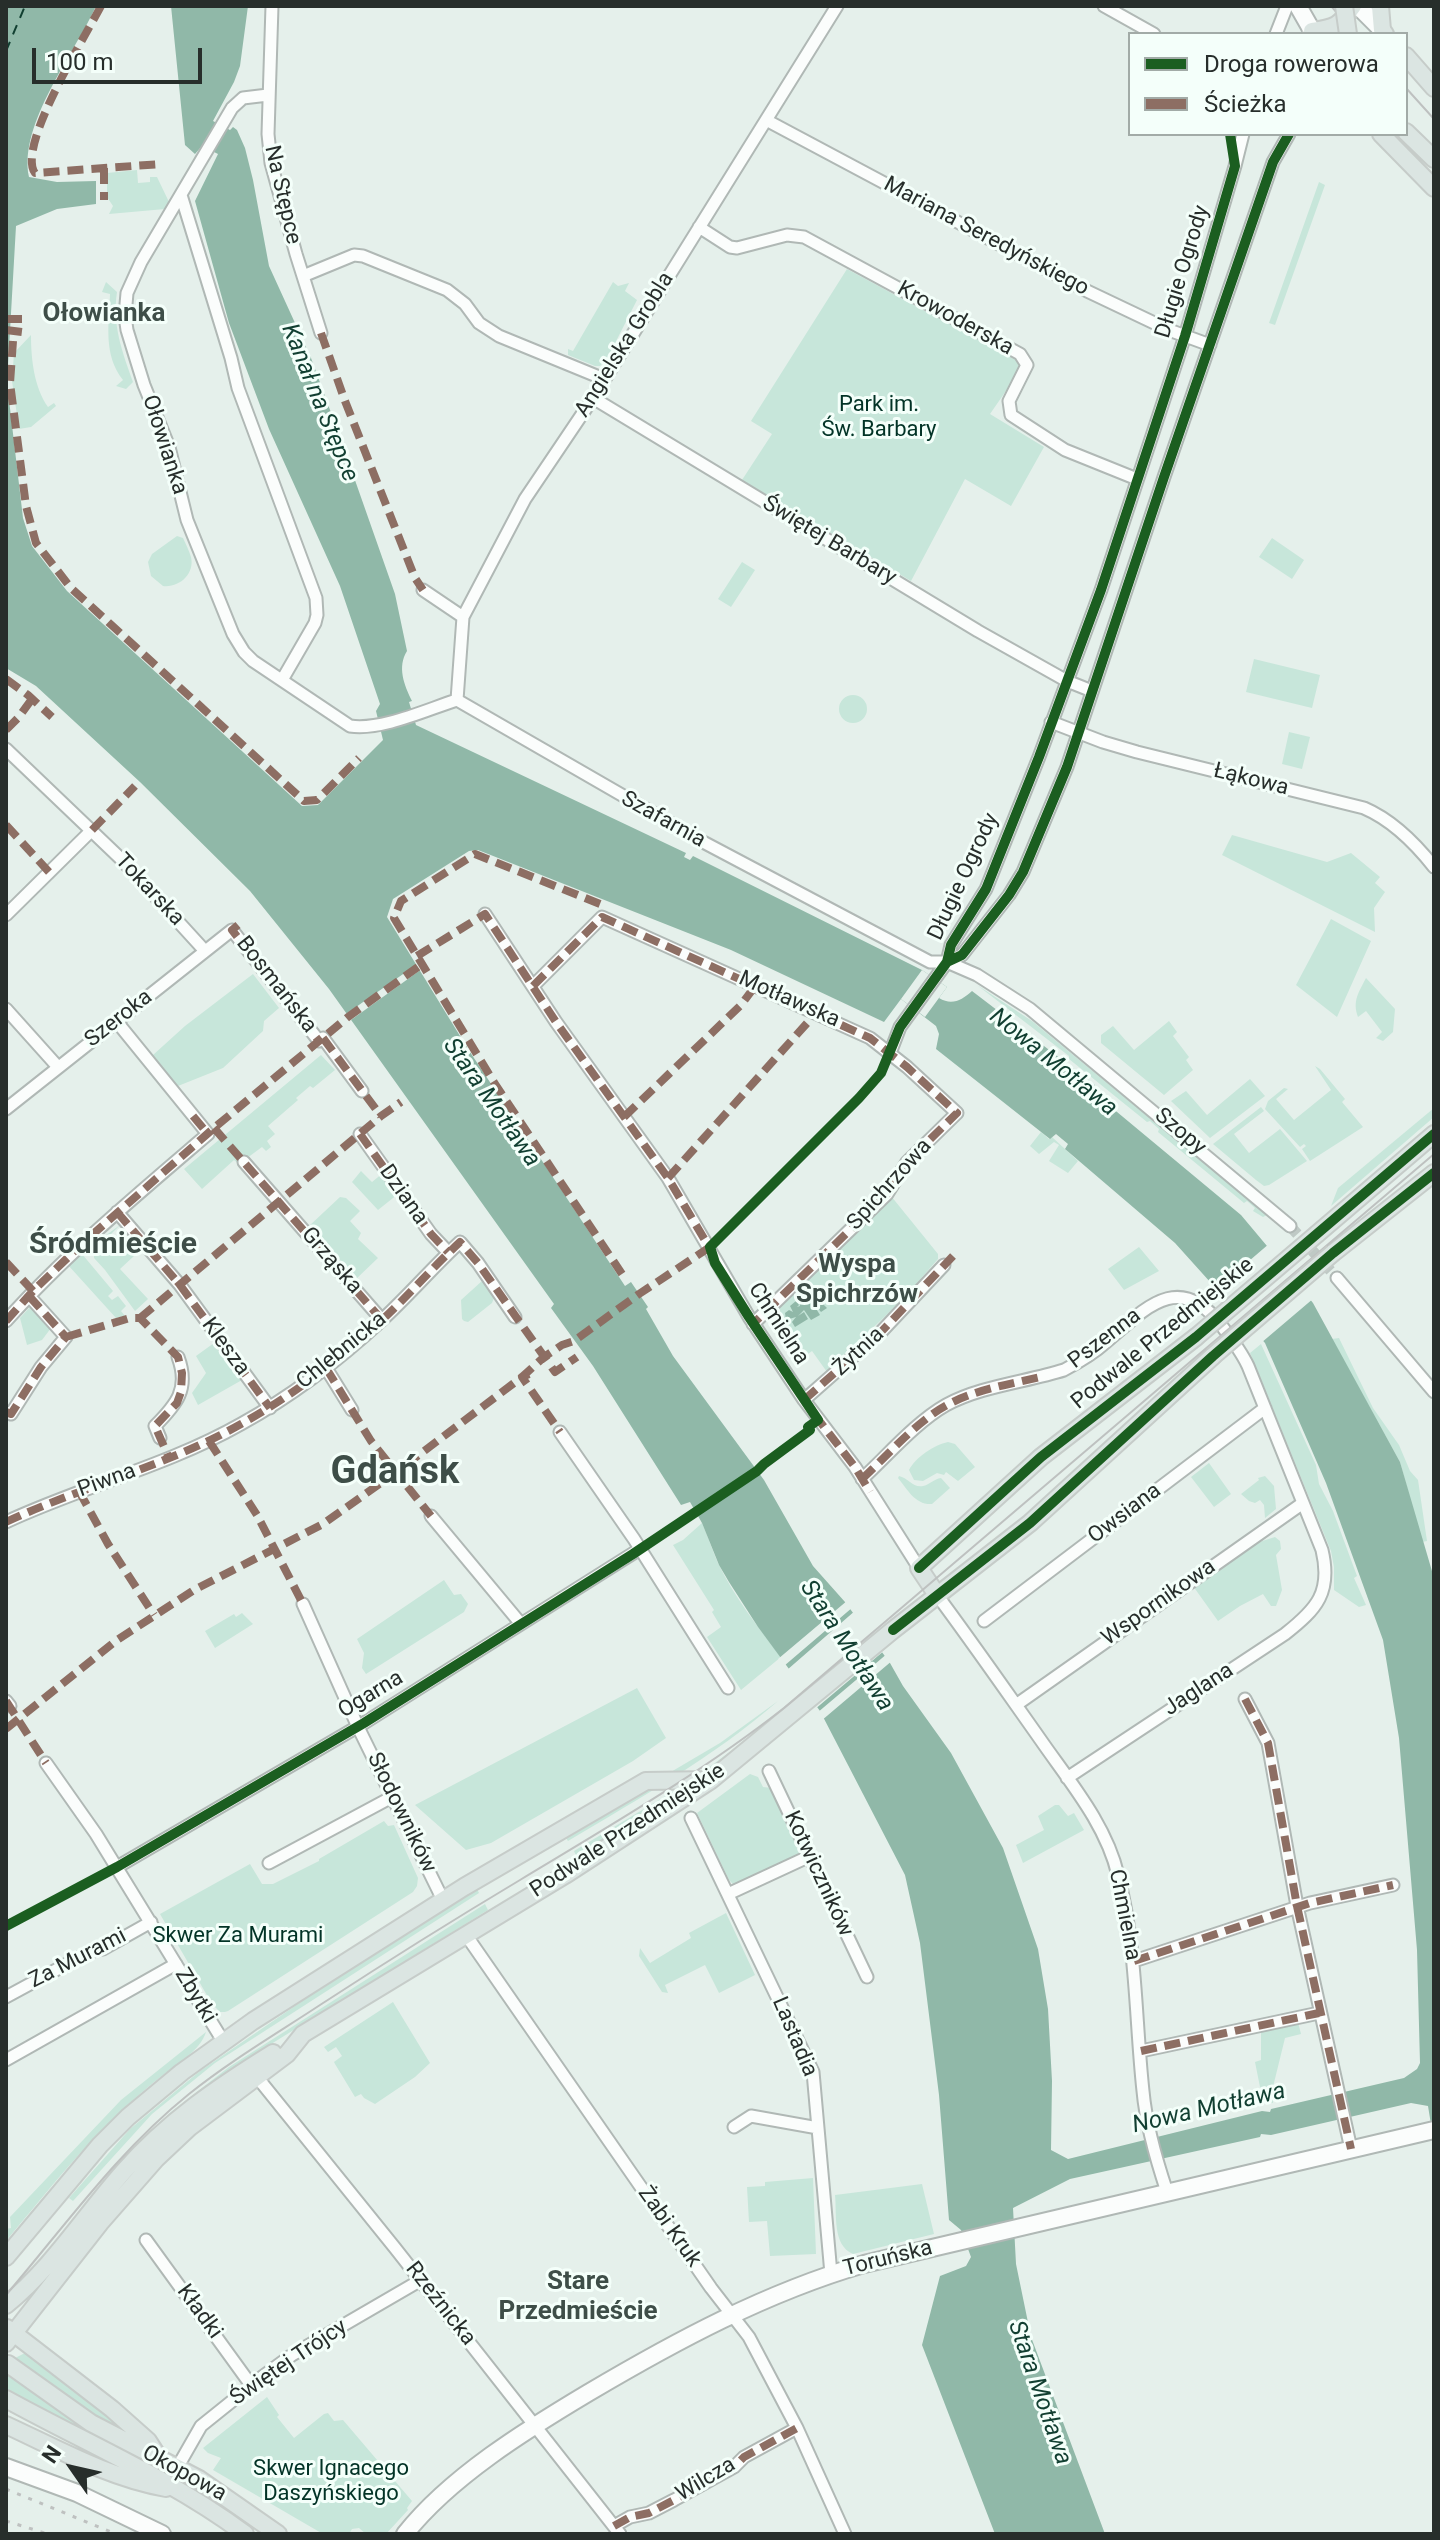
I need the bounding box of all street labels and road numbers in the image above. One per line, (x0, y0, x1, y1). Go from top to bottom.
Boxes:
street label: Na Stępce (258, 143, 306, 247)
street label: Mariana Seredyńskiego (879, 172, 1093, 302)
street label: Długie Ogrody (1150, 202, 1216, 342)
street label: Angielska Grobla (570, 268, 680, 422)
street label: Krowoderska (892, 276, 1018, 362)
street label: Ołowianka (136, 392, 192, 498)
street label: Świętej Barbary (757, 491, 901, 591)
street label: Łąkowa (1211, 758, 1291, 802)
street label: Szafarnia (616, 786, 710, 854)
street label: Długie Ogrody (923, 809, 1005, 945)
street label: Tokarska (109, 848, 189, 932)
street label: Bosmańska (230, 931, 322, 1039)
street label: Motławska (734, 966, 844, 1034)
street label: Szeroka (80, 984, 158, 1054)
street label: Szopy (1149, 1103, 1211, 1161)
street label: Spichrzowa (842, 1134, 938, 1236)
street label: Dziana (373, 1160, 433, 1230)
street label: Grząska (295, 1222, 367, 1300)
street label: Podwale Przedmiejskie (1067, 1252, 1259, 1416)
street label: Chmielna (742, 1278, 814, 1370)
street label: Pszenna (1064, 1303, 1146, 1375)
street label: Chlebnicka (292, 1307, 392, 1395)
street label: Klesza (195, 1313, 255, 1381)
street label: Żytnia (828, 1322, 890, 1382)
street label: Piwna (74, 1458, 140, 1504)
street label: Owsiana (1083, 1478, 1167, 1550)
street label: Wspornikowa (1097, 1554, 1221, 1652)
street label: Jaglana (1159, 1658, 1239, 1722)
street label: Ogarna (334, 1665, 408, 1725)
street label: Słodowników (360, 1748, 442, 1878)
street label: Podwale Przedmiejskie (526, 1758, 730, 1904)
street label: Kotwiczników (777, 1807, 859, 1941)
street label: Chmielna (1102, 1867, 1146, 1963)
street label: Za Murami (25, 1923, 131, 1995)
street label: Zbytki (168, 1964, 222, 2028)
street label: Lastadia (765, 1993, 823, 2081)
street label: Żabi Kruk (632, 2181, 706, 2273)
street label: Toruńska (841, 2235, 935, 2283)
street label: Rzeźnicka (399, 2257, 481, 2351)
street label: Kładki (171, 2280, 227, 2344)
street label: Świętej Trójcy (225, 2314, 353, 2412)
street label: Okopowa (137, 2440, 231, 2508)
street label: Wilcza (672, 2452, 740, 2508)

